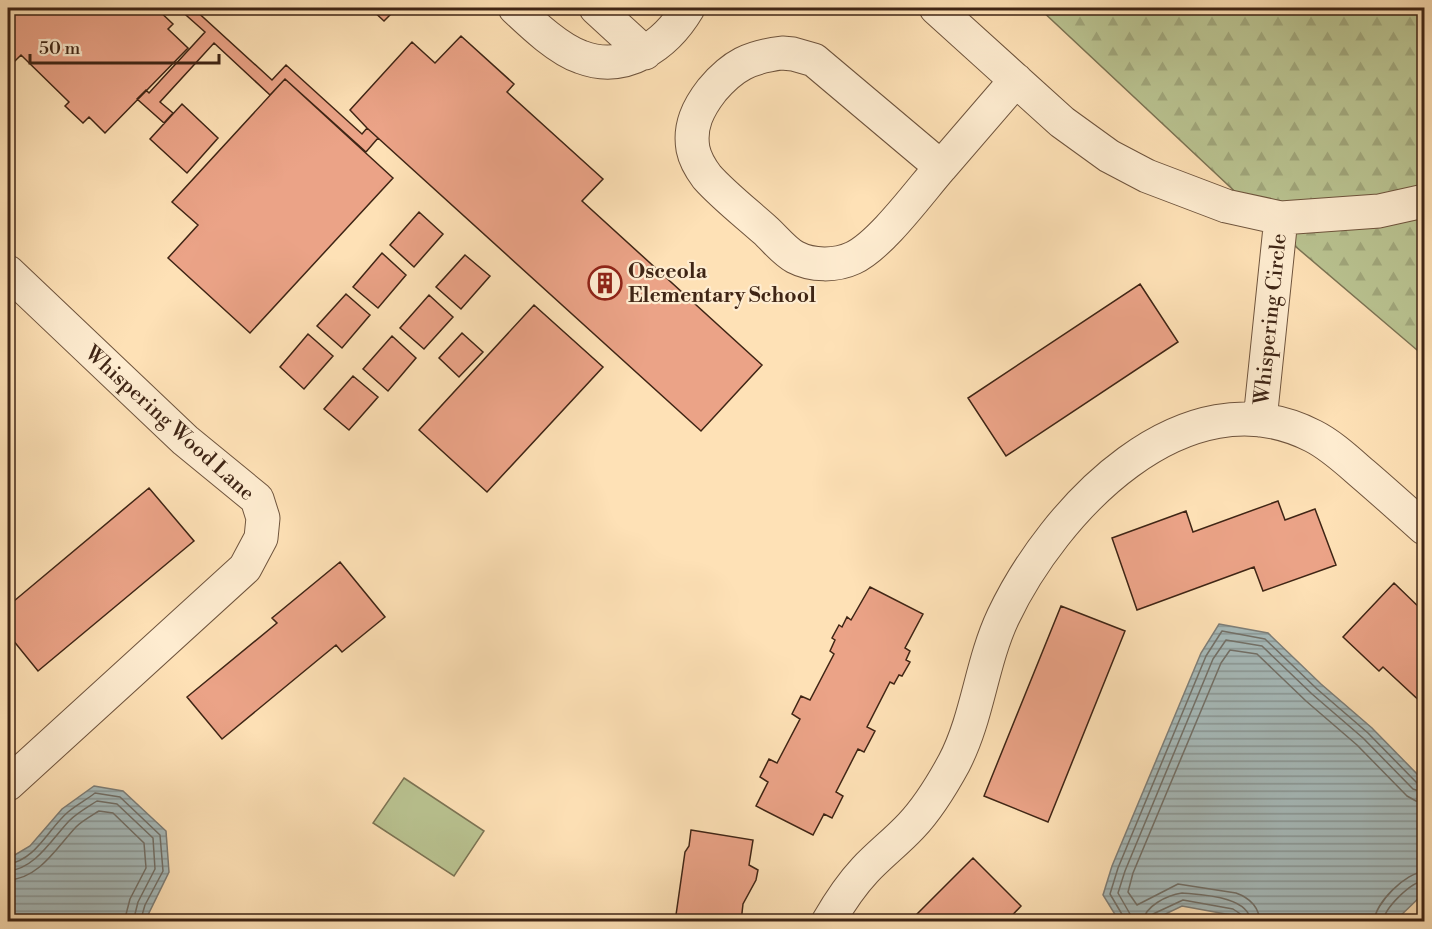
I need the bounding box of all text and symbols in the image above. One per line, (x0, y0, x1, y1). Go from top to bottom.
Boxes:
scale bar (30, 27, 219, 65)
text: 50 m (39, 37, 81, 60)
street label: Whispering Circle (1249, 232, 1293, 407)
place label: Osceola Elementary School (628, 259, 816, 309)
building icon: Osceola Elementary School (587, 265, 623, 301)
street label: Whispering Wood Lane (78, 340, 260, 507)

